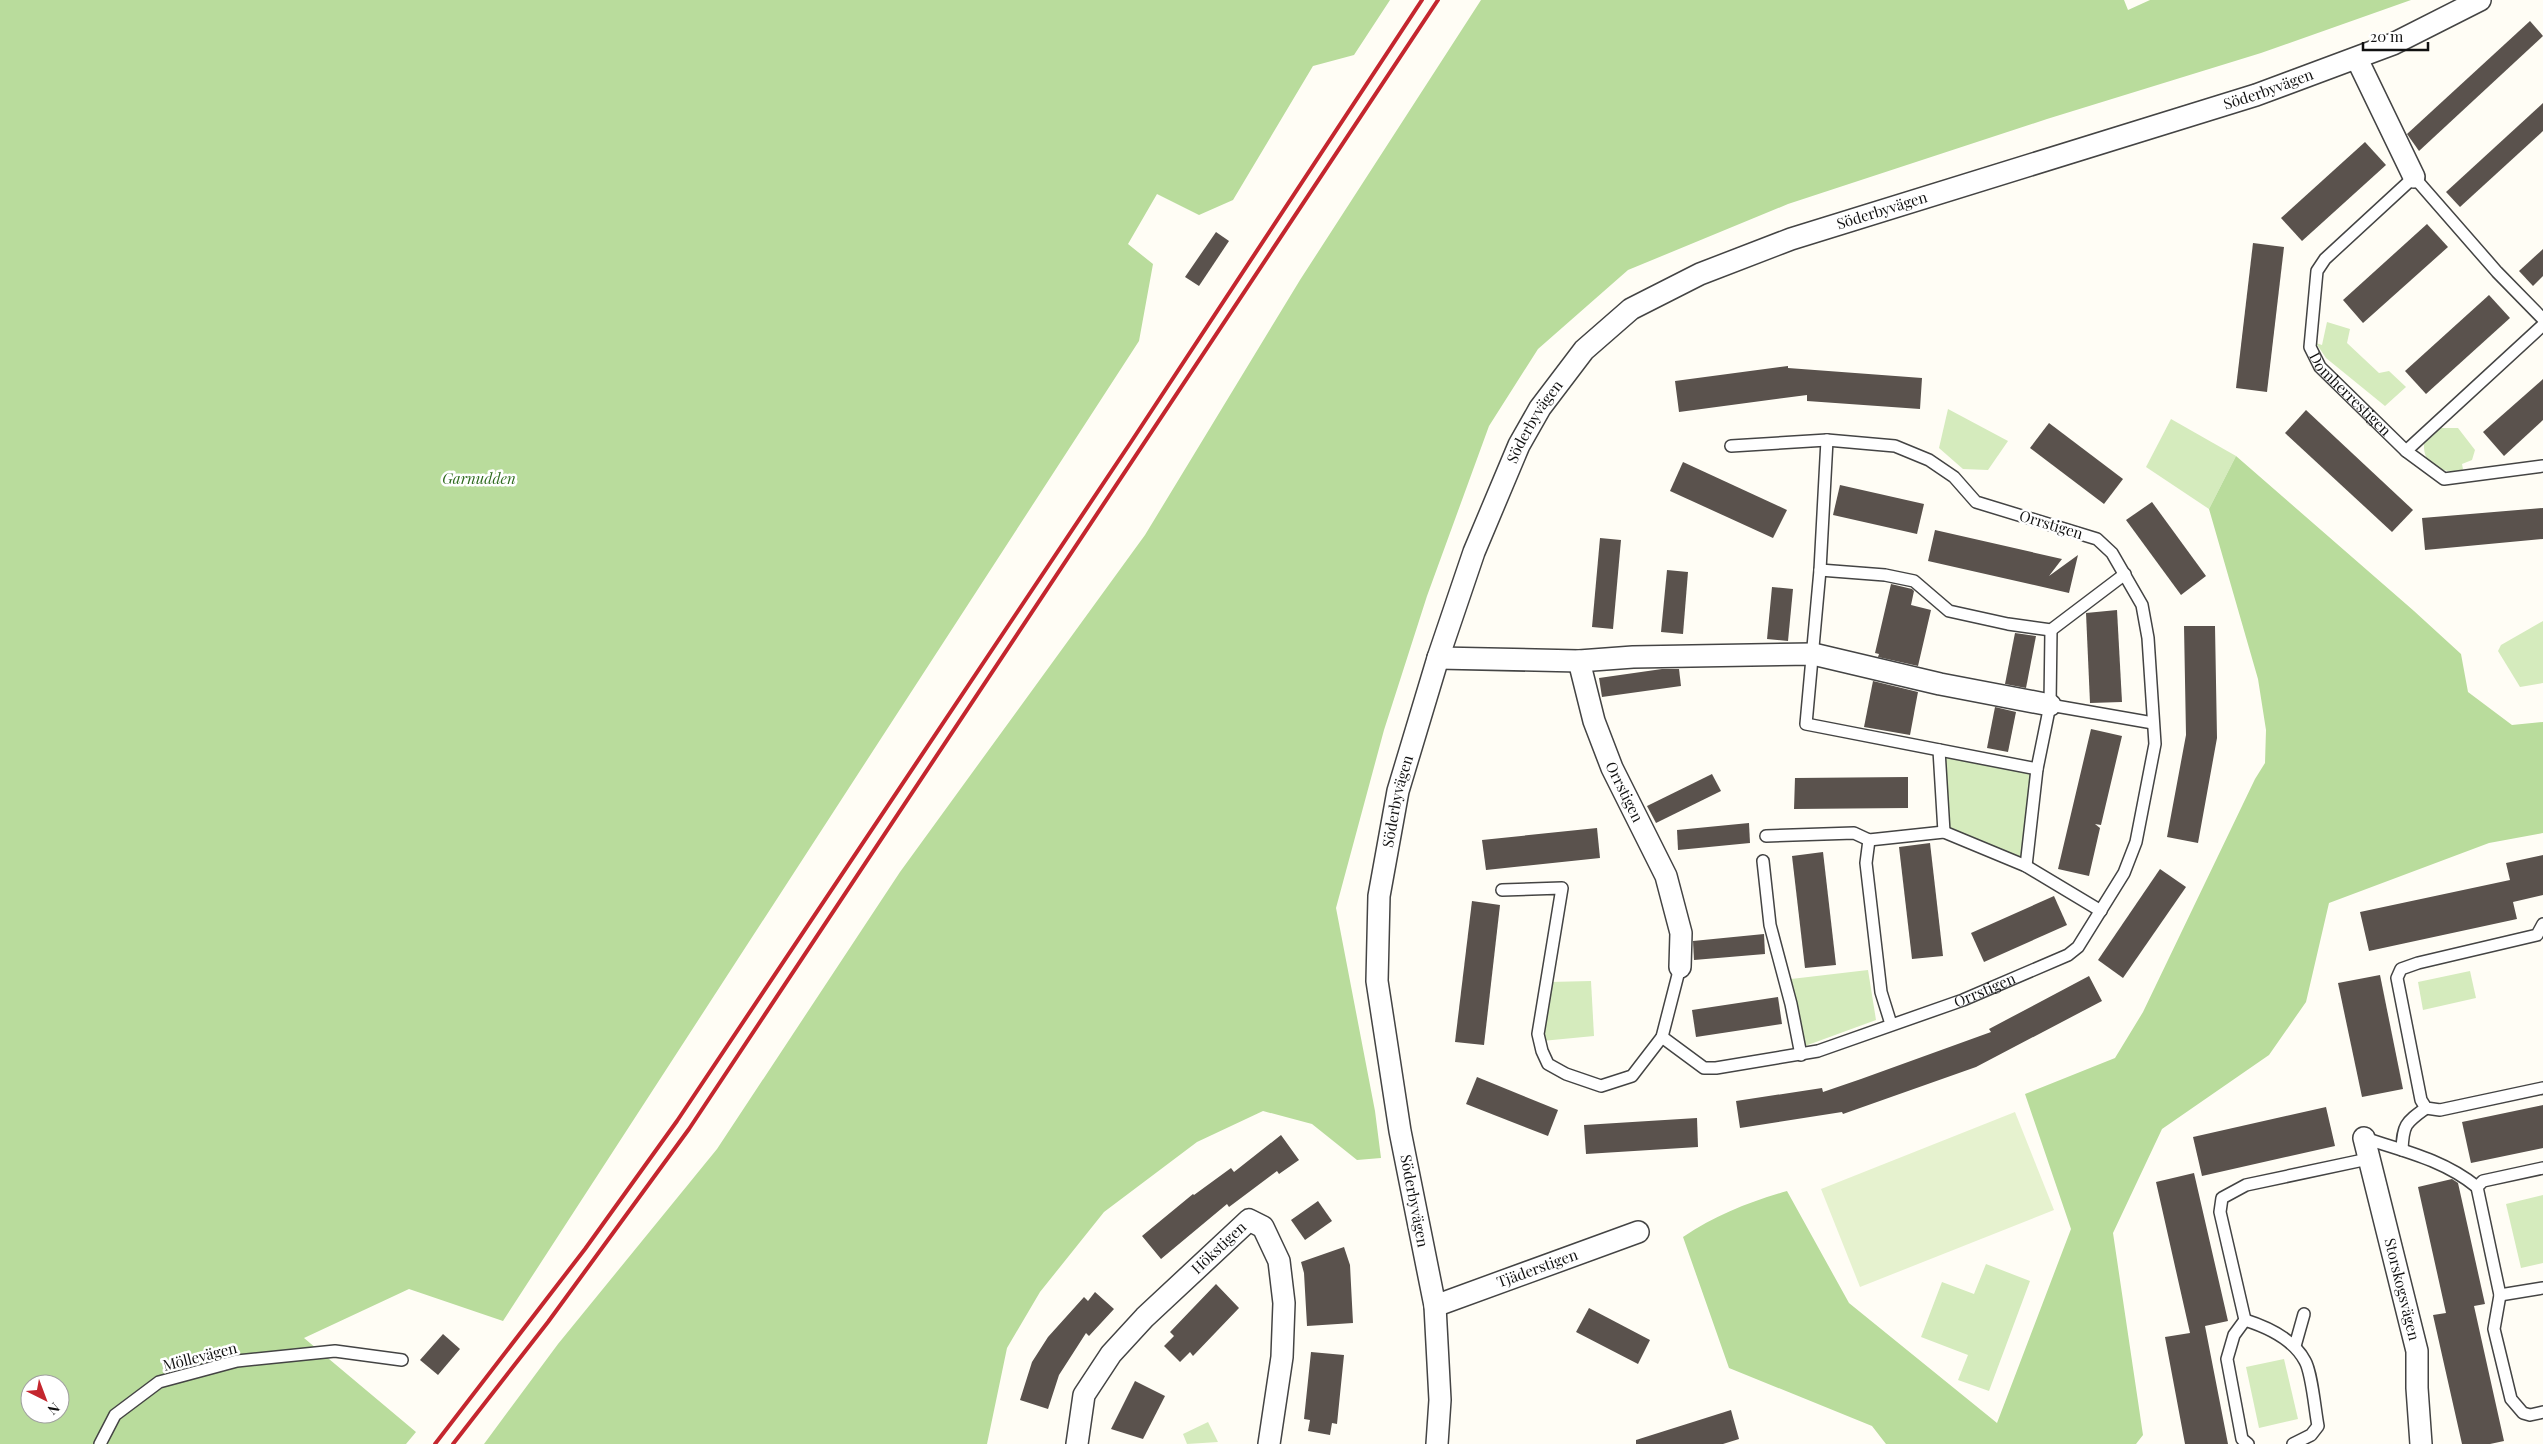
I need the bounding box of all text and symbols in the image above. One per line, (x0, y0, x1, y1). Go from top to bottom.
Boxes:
scale bar (2363, 20, 2428, 52)
text: 20 m (2370, 26, 2404, 46)
street label: Söderbyvägen (2221, 64, 2316, 113)
street label: Söderbyvägen (1834, 186, 1930, 233)
street label: Domherrestigen (2305, 348, 2396, 440)
street label: Söderbyvägen (1501, 376, 1567, 466)
park label: Garnudden (442, 468, 516, 488)
street label: Orrstigen (2017, 505, 2085, 543)
street label: Söderbyvägen (1377, 753, 1417, 849)
street label: Orrstigen (1602, 759, 1648, 825)
street label: Orrstigen (1951, 968, 2018, 1011)
street label: Söderbyvägen (1396, 1153, 1434, 1249)
street label: Hökstigen (1187, 1217, 1250, 1278)
street label: Storskogsvägen (2380, 1236, 2425, 1342)
street label: Tjäderstigen (1494, 1244, 1580, 1292)
street label: Möllevägen (161, 1337, 239, 1375)
north arrow (20, 1374, 70, 1424)
text: N (44, 1399, 64, 1419)

